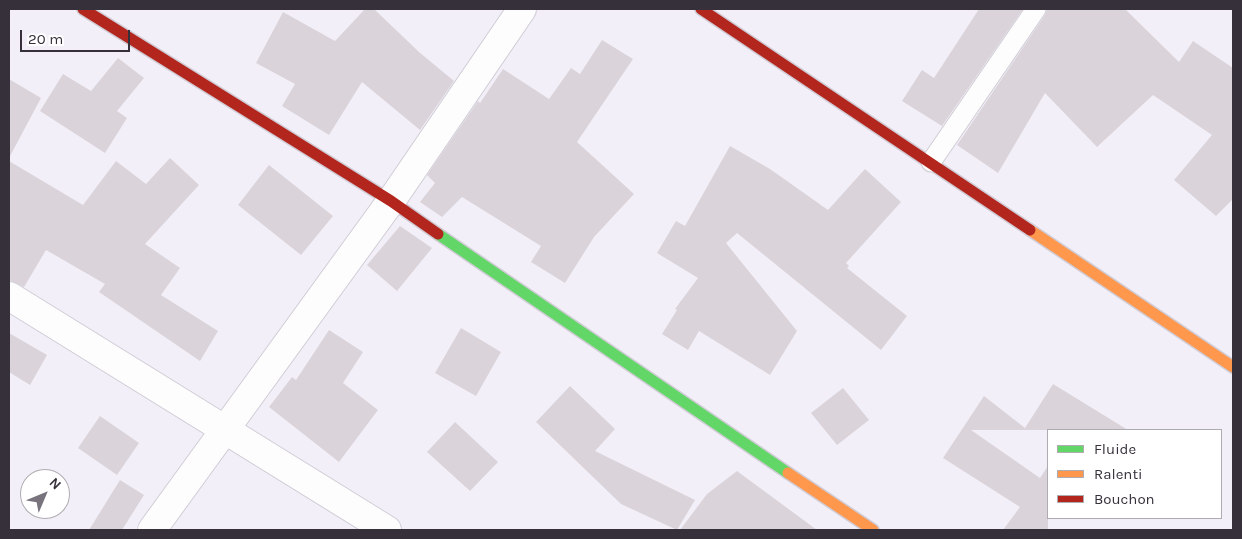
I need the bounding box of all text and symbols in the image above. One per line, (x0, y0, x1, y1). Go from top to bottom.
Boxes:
scale bar (22, 20, 132, 52)
text: 20 m (28, 30, 63, 48)
legend (1047, 429, 1222, 519)
text: Fluide (1094, 440, 1136, 458)
text: Ralenti (1094, 465, 1143, 483)
north arrow (20, 469, 70, 519)
text: N (46, 474, 65, 493)
text: Bouchon (1094, 490, 1155, 508)

